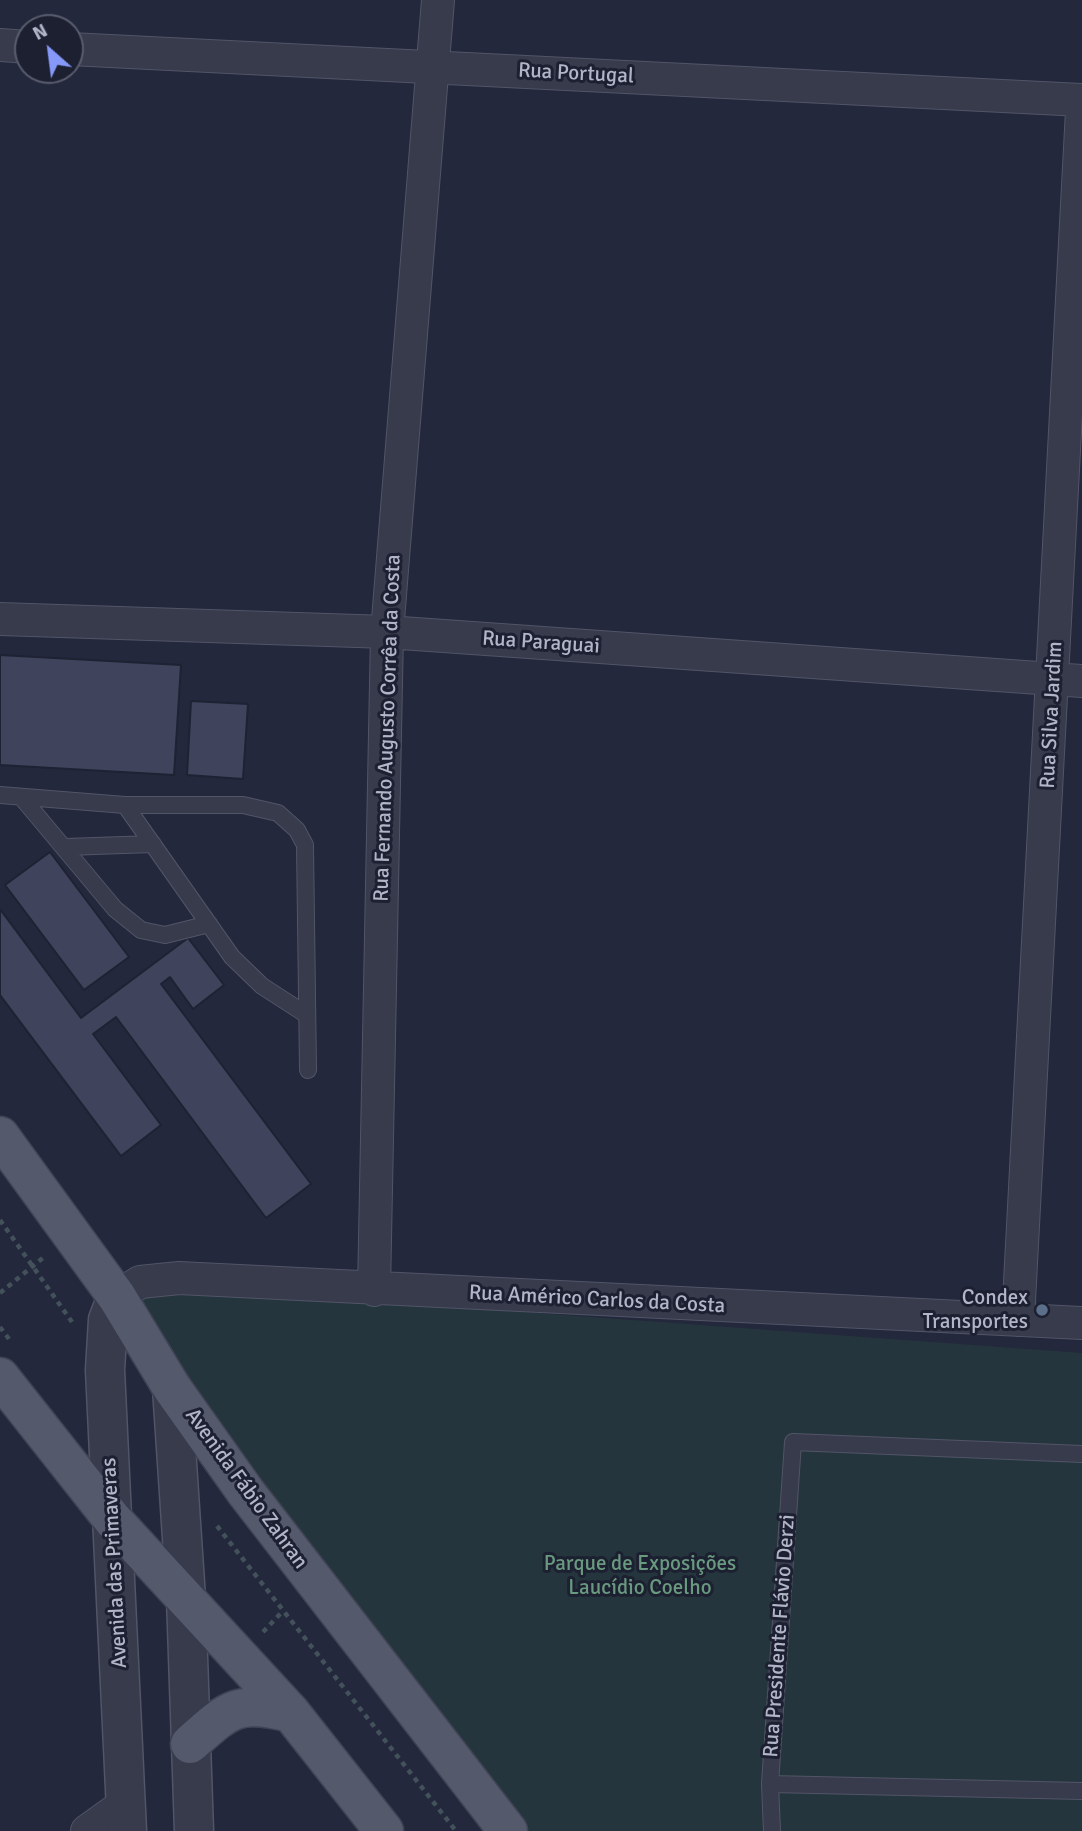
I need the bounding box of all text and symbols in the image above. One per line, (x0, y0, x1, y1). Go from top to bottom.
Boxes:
north arrow (14, 14, 84, 84)
text: N (29, 19, 52, 46)
street label: Rua Portugal (517, 58, 635, 90)
street label: Rua Fernando Augusto Corrêa da Costa (369, 554, 407, 902)
street label: Rua Paraguai (481, 626, 601, 660)
street label: Rua Silva Jardim (1036, 641, 1068, 789)
street label: Rua Américo Carlos da Costa (468, 1281, 726, 1319)
place label: Condex Transportes (923, 1285, 1028, 1335)
marker: Condex Transportes (1034, 1302, 1050, 1318)
street label: Avenida Fábio Zahran (179, 1404, 313, 1574)
street label: Avenida das Primaveras (97, 1457, 133, 1669)
street label: Rua Presidente Flávio Derzi (759, 1514, 801, 1758)
park label: Parque de Exposições Laucídio Coelho (544, 1551, 736, 1601)

